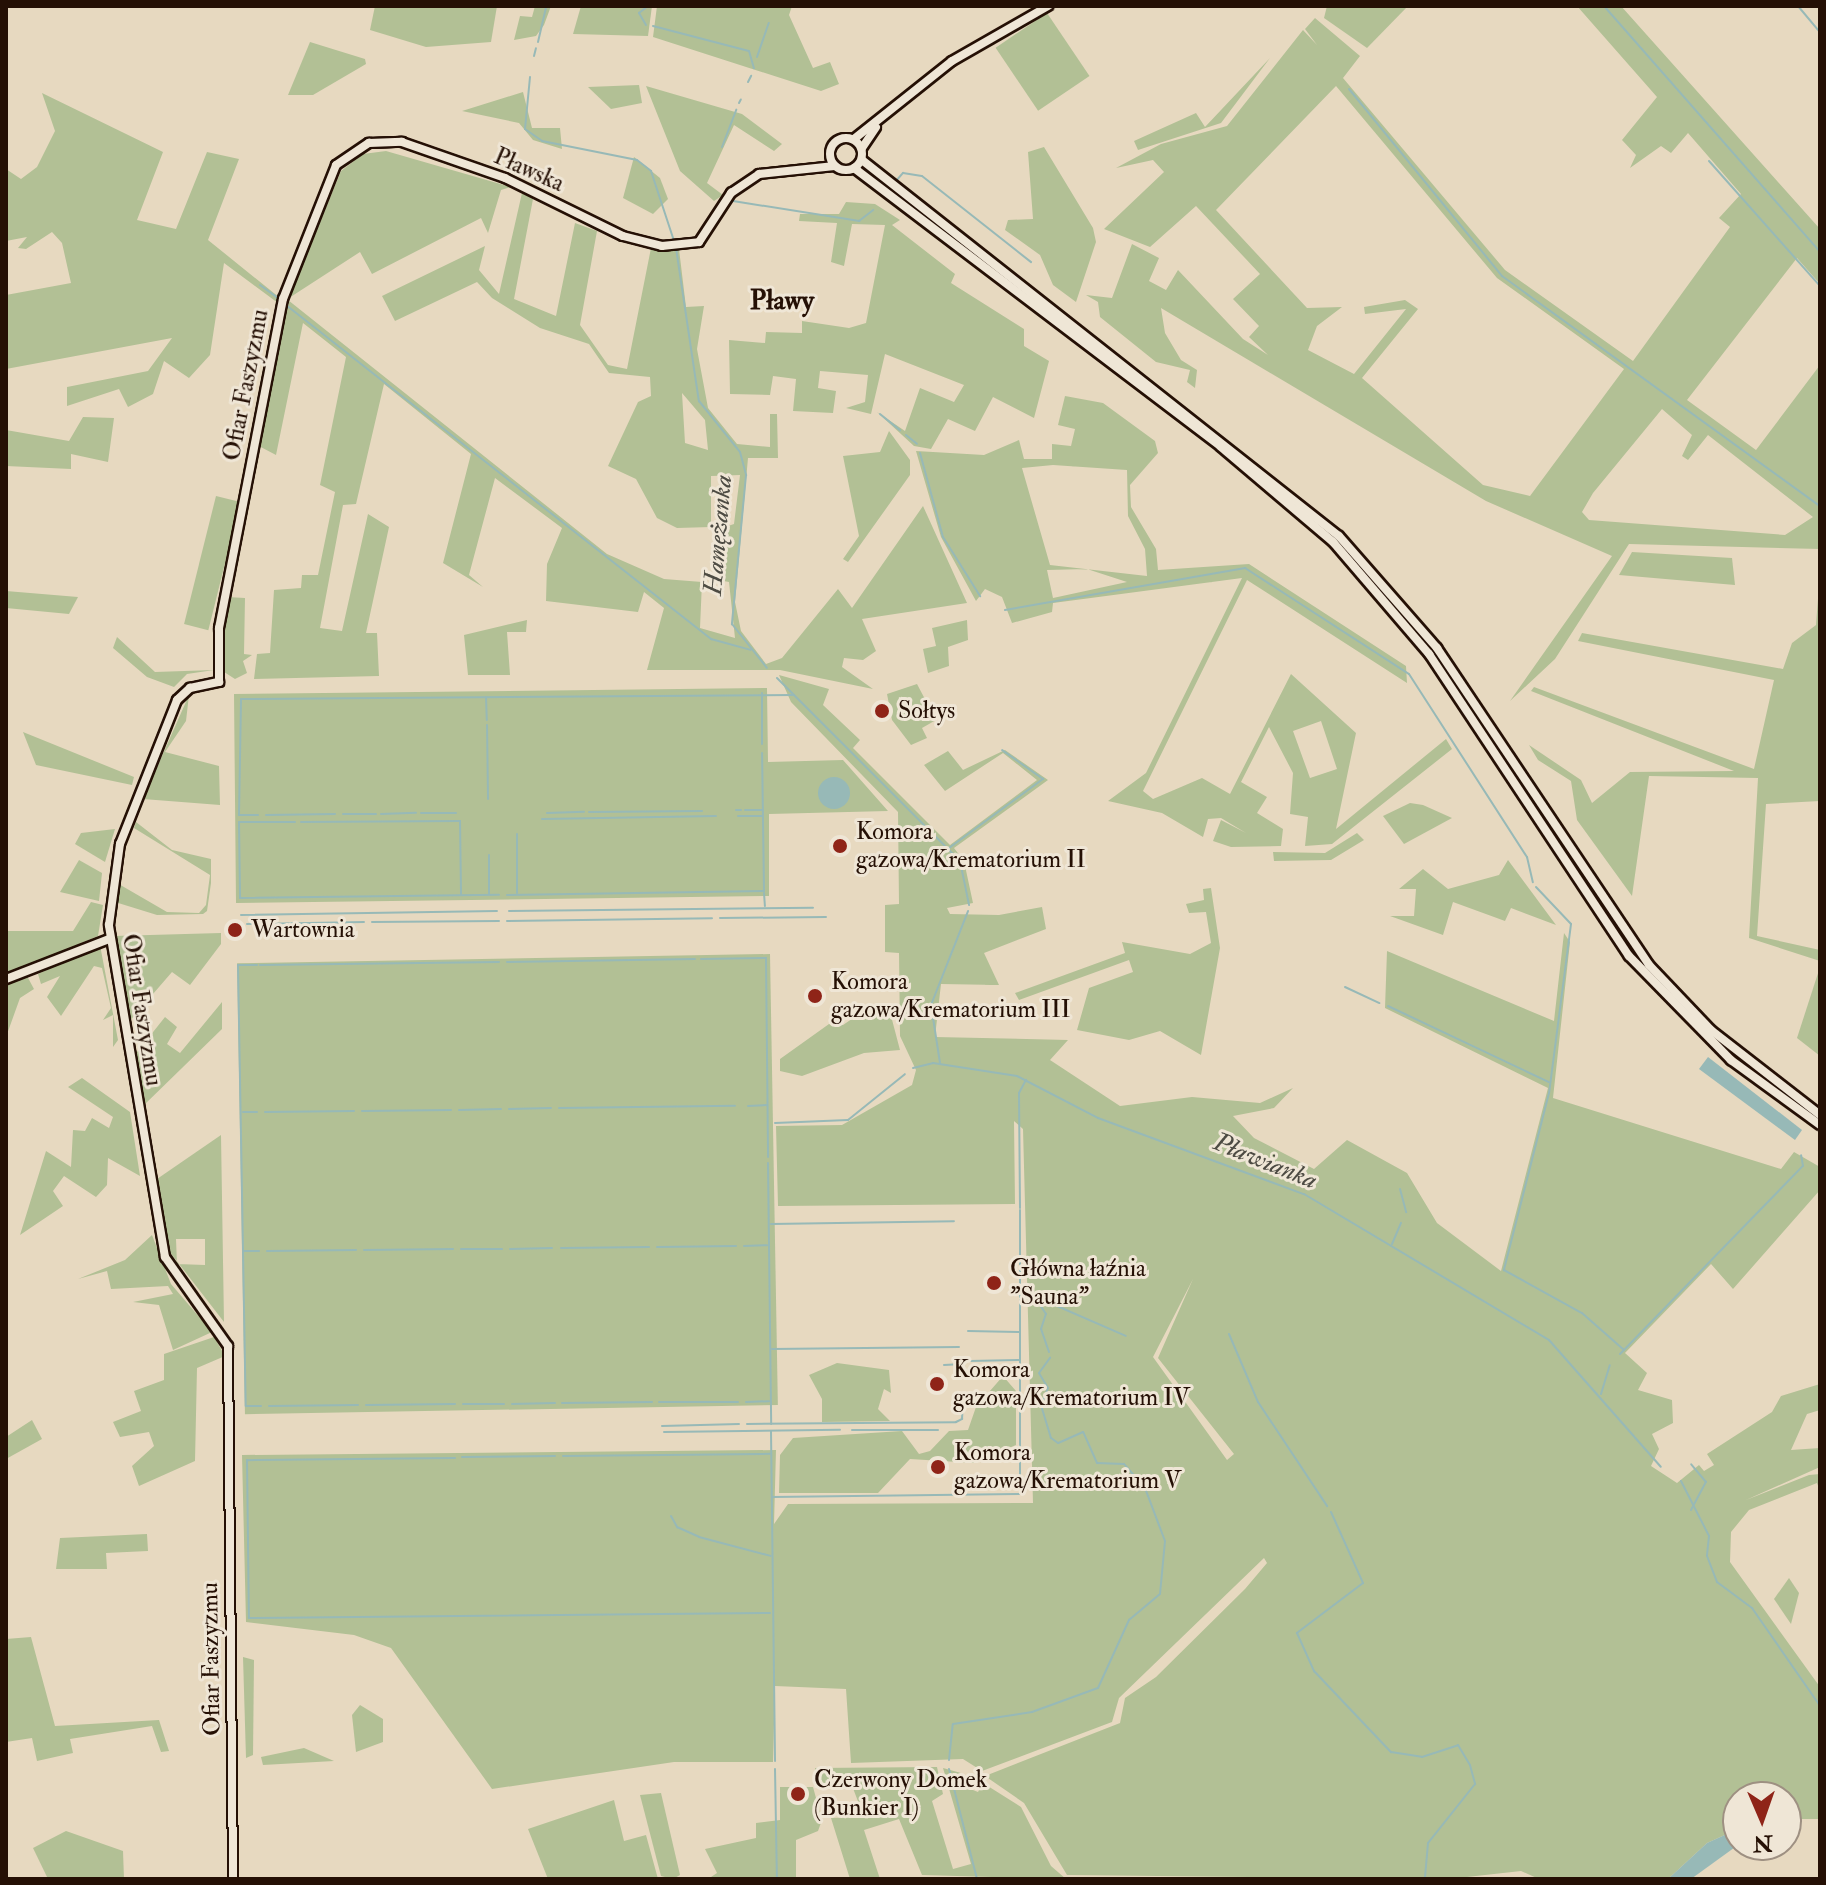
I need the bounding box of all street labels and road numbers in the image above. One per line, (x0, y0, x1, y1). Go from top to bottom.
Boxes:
street label: Pławska (489, 142, 569, 198)
street label: Ofiar Faszyzmu (217, 307, 275, 463)
street label: Ofiar Faszyzmu (116, 932, 168, 1088)
street label: Ofiar Faszyzmu (195, 1582, 227, 1736)

